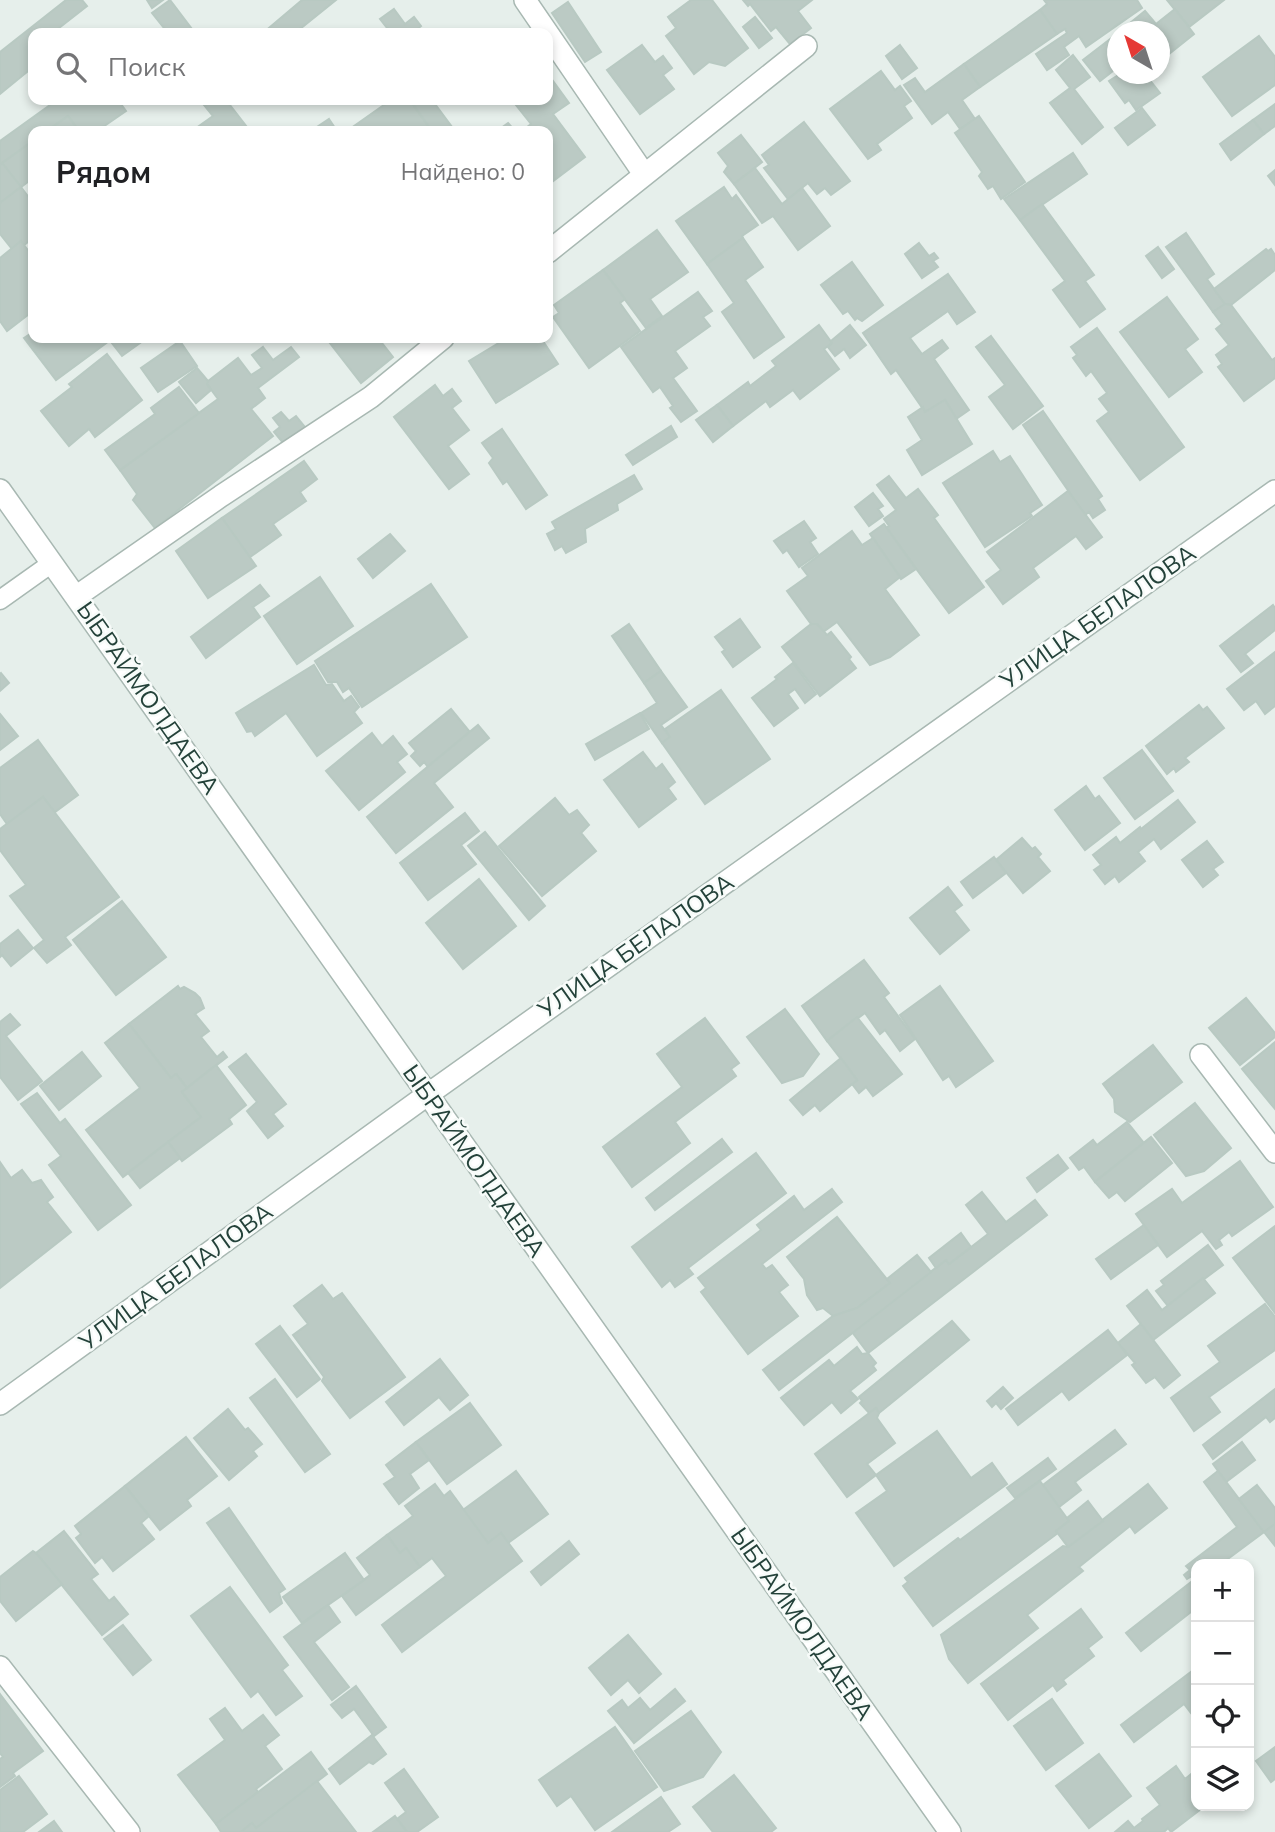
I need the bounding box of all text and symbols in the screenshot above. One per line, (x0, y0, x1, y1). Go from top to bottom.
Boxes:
north arrow (1107, 21, 1170, 84)
search box (28, 28, 553, 105)
icon: search (52, 48, 90, 86)
text: Поиск (108, 50, 186, 83)
text: Рядом (56, 153, 151, 191)
text: Найдено: 0 (401, 157, 525, 186)
street label: УЛИЦА БЕЛАЛОВА (993, 537, 1201, 696)
street label: ЫБРАЙМОЛДАЕВА (71, 595, 227, 800)
street label: УЛИЦА БЕЛАЛОВА (531, 866, 739, 1025)
street label: ЫБРАЙМОЛДАЕВА (397, 1058, 553, 1263)
street label: УЛИЦА БЕЛАЛОВА (72, 1196, 278, 1357)
street label: ЫБРАЙМОЛДАЕВА (725, 1521, 881, 1726)
map controls (1191, 1559, 1254, 1811)
button: + (1191, 1559, 1254, 1622)
button: − (1191, 1622, 1254, 1685)
button: locate (1191, 1685, 1254, 1748)
button: layers (1191, 1748, 1254, 1811)

